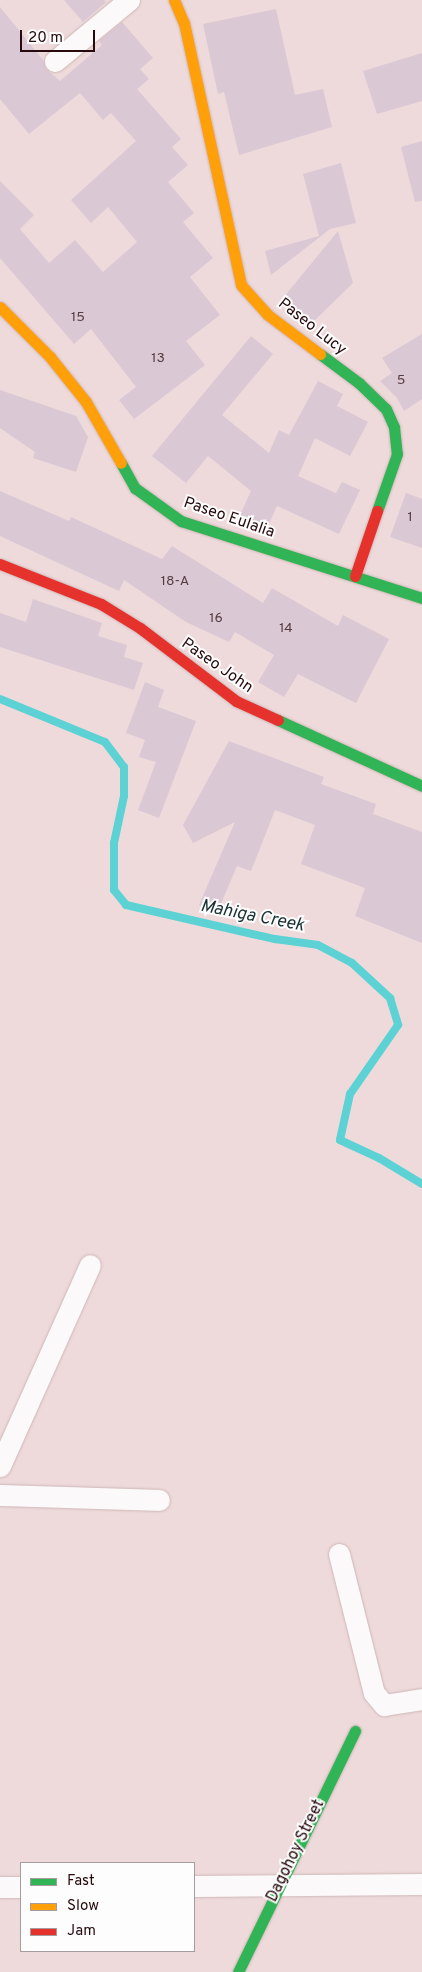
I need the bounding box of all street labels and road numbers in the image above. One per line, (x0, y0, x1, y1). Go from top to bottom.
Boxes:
street label: Paseo Lucy (274, 294, 350, 360)
street label: Paseo Eulalia (181, 493, 277, 543)
street label: Paseo John (178, 634, 256, 698)
street label: Dagohoy Street (263, 1797, 329, 1905)

